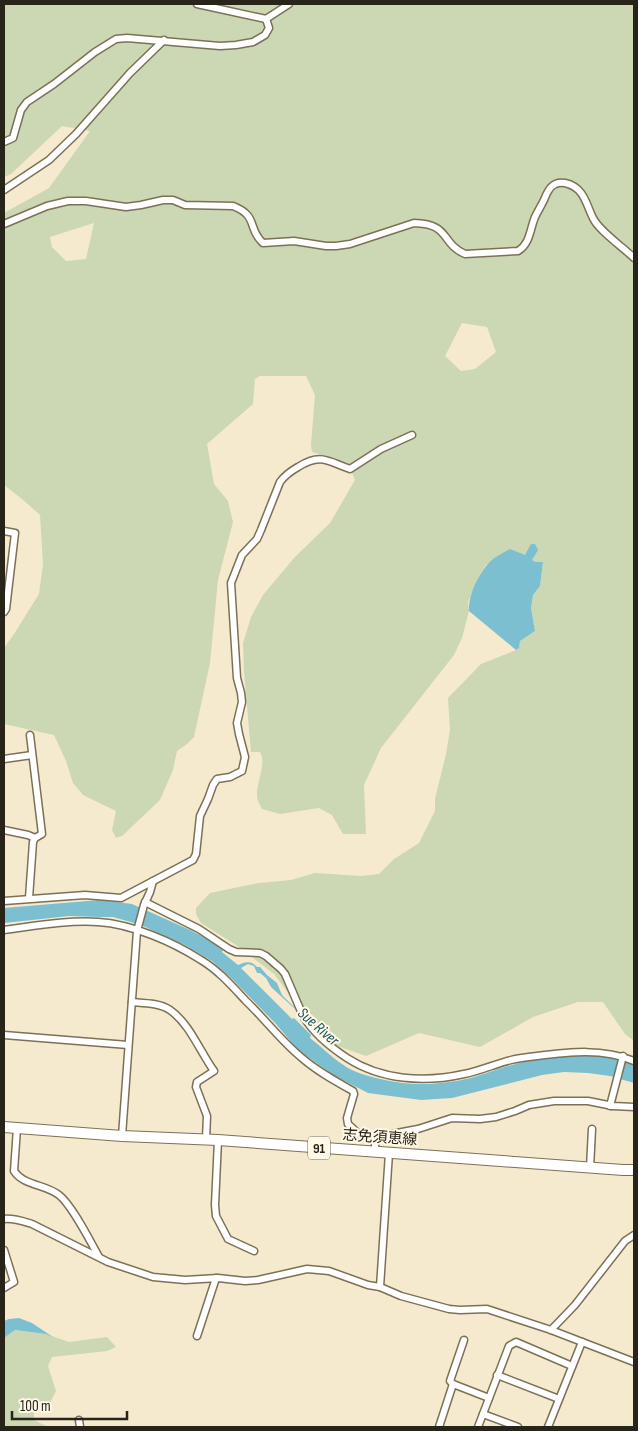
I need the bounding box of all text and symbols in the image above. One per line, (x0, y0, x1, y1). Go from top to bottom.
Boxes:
water label: Sue River (293, 1004, 343, 1051)
street label: 志免須恵線 (342, 1125, 418, 1150)
road number: 91 (308, 1136, 330, 1160)
scale bar (12, 1388, 128, 1420)
text: 100 m (20, 1397, 51, 1416)

